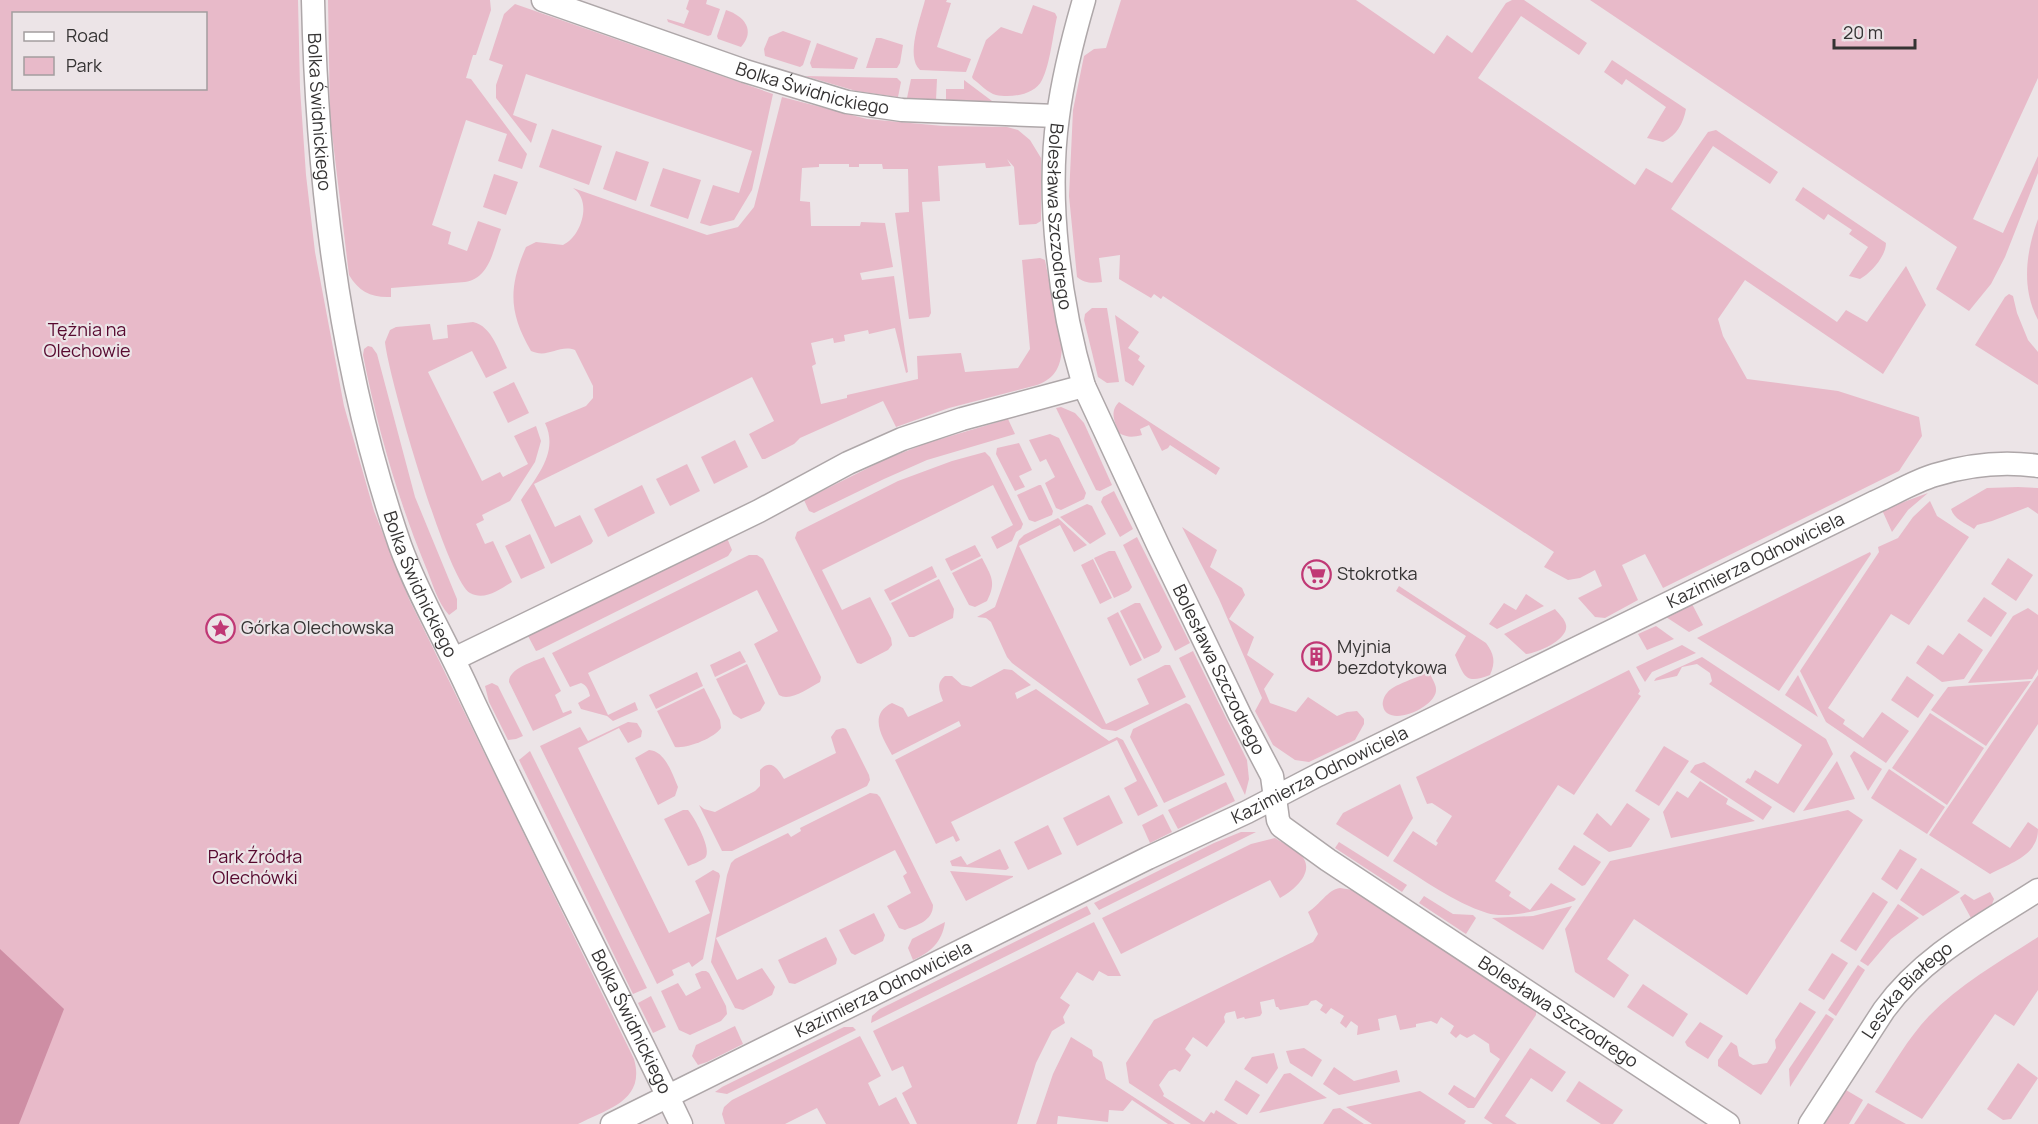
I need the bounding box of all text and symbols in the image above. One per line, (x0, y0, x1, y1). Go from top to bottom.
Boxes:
legend (12, 12, 207, 90)
scale bar (1834, 12, 1915, 50)
text: 20 m (1843, 20, 1883, 44)
text: Road (66, 23, 109, 47)
street label: Bolka Świdnickiego (303, 32, 338, 192)
text: Park (66, 53, 103, 77)
street label: Bolka Świdnickiego (733, 56, 891, 119)
street label: Bolesława Szczodrego (1043, 122, 1079, 312)
park label: Tężnia na Olechowie (43, 317, 131, 362)
street label: Kazimierza Odnowiciela (1662, 506, 1848, 613)
street label: Bolka Świdnickiego (378, 508, 464, 661)
supermarket icon: Stokrotka (1300, 558, 1332, 590)
place label: Stokrotka (1337, 561, 1418, 585)
street label: Bolesława Szczodrego (1168, 580, 1272, 758)
place icon: Górka Olechowska (204, 612, 236, 644)
place label: Górka Olechowska (241, 615, 394, 639)
place label: Myjnia bezdotykowa (1337, 634, 1447, 679)
building icon: Myjnia bezdotykowa (1300, 641, 1332, 673)
street label: Kazimierza Odnowiciela (1227, 720, 1412, 829)
park label: Park Źródła Olechówki (208, 844, 302, 889)
street label: Kazimierza Odnowiciela (790, 934, 976, 1042)
street label: Leszka Białego (1856, 936, 1957, 1043)
street label: Bolka Świdnickiego (586, 945, 678, 1097)
street label: Bolesława Szczodrego (1474, 950, 1643, 1073)

